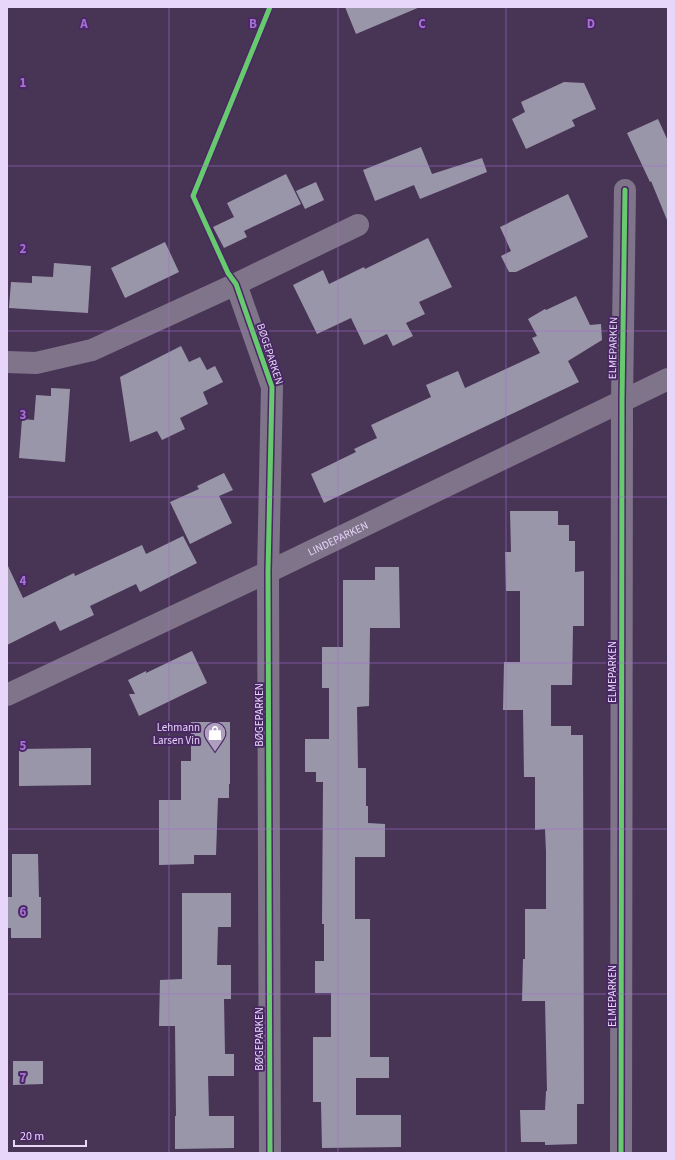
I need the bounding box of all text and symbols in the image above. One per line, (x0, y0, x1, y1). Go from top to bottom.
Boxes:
text: A (79, 15, 88, 33)
text: B (249, 15, 257, 33)
text: C (418, 15, 426, 33)
text: D (587, 15, 595, 33)
text: 1 (20, 74, 27, 92)
text: 2 (20, 240, 27, 258)
street label: ELMEPARKEN (605, 317, 621, 379)
street label: BØGEPARKEN (253, 321, 287, 387)
text: 3 (20, 406, 27, 424)
street label: LINDEPARKEN (305, 517, 370, 559)
text: 4 (20, 572, 27, 590)
street label: ELMEPARKEN (605, 641, 620, 703)
street label: BØGEPARKEN (252, 683, 267, 747)
place label: Lehmann Larsen Vin (153, 720, 200, 748)
shop icon: Lehmann Larsen Vin (202, 720, 228, 753)
text: 5 (20, 737, 27, 755)
text: 6 (20, 903, 27, 921)
street label: ELMEPARKEN (605, 965, 620, 1027)
street label: BØGEPARKEN (252, 1007, 267, 1071)
text: 7 (20, 1069, 27, 1087)
scale bar (14, 1122, 86, 1148)
text: 20 m (20, 1128, 44, 1145)

